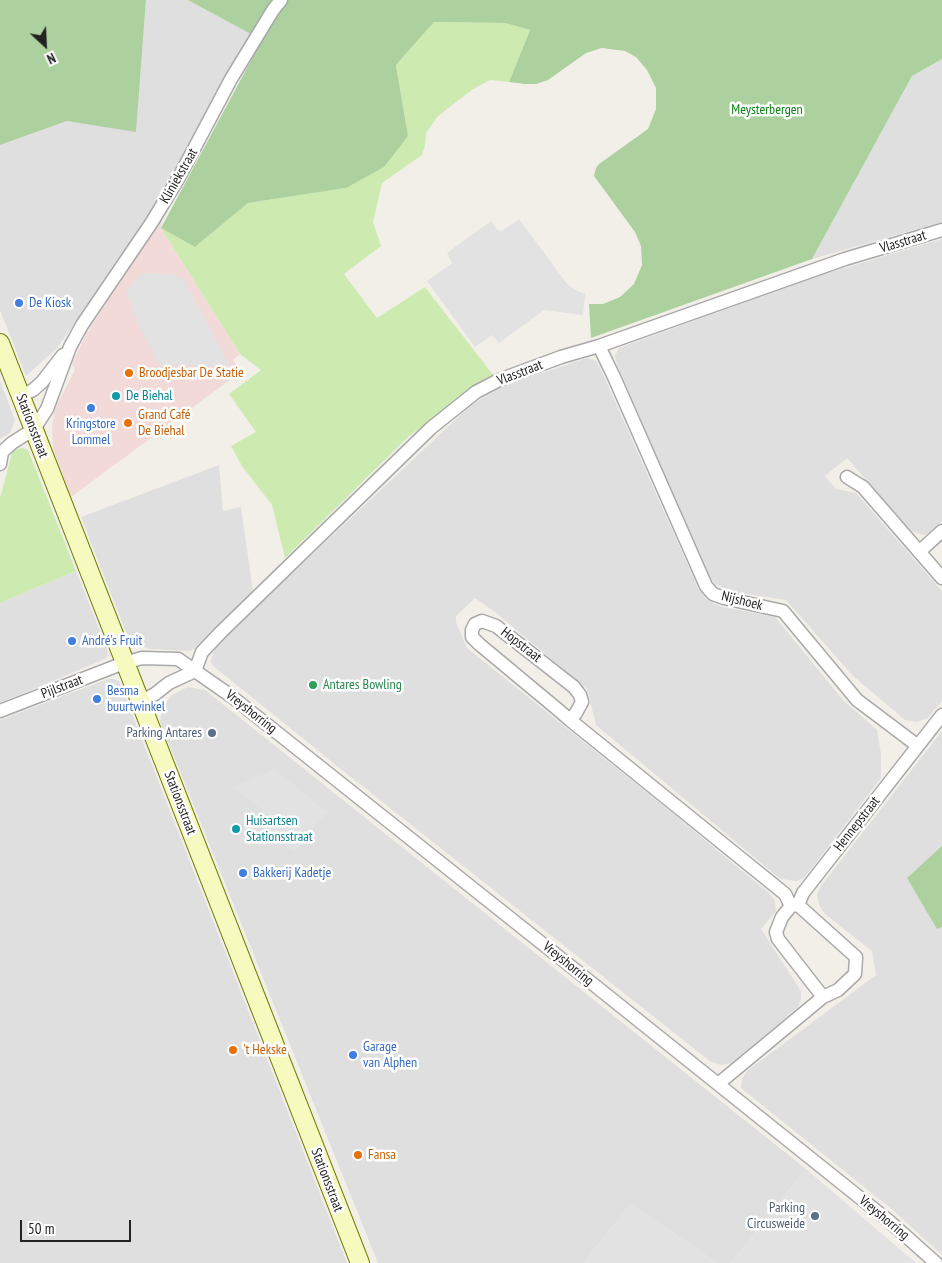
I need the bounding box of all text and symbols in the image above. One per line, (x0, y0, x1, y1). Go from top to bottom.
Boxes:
north arrow (20, 20, 70, 70)
text: N (44, 49, 59, 68)
park label: Meysterbergen (731, 102, 803, 118)
street label: Kliniekstraat (156, 145, 202, 207)
street label: Vlasstraat (878, 227, 928, 257)
place label: De Kiosk (29, 295, 71, 311)
marker: De Kiosk (13, 297, 25, 309)
street label: Vlasstraat (495, 357, 545, 389)
place label: Broodjesbar De Statie (139, 365, 244, 381)
marker: Broodjesbar De Statie (123, 367, 135, 379)
place label: De Biehal (126, 388, 173, 404)
marker: De Biehal (110, 390, 122, 402)
street label: Stationsstraat (12, 392, 52, 460)
marker: Kringstore Lommel (85, 402, 97, 414)
place label: Grand Café De Biehal (138, 407, 191, 440)
place label: Kringstore Lommel (66, 416, 116, 448)
marker: Grand Café De Biehal (122, 417, 134, 429)
street label: Nijshoek (720, 588, 764, 614)
street label: Hopstraat (497, 624, 545, 666)
place label: André's Fruit (82, 633, 142, 649)
marker: André's Fruit (66, 635, 78, 647)
street label: Pijlstraat (39, 671, 85, 703)
place label: Antares Bowling (323, 677, 402, 693)
marker: Antares Bowling (307, 679, 319, 691)
place label: Besma buurtwinkel (107, 683, 165, 716)
street label: Vreyshorring (222, 687, 280, 737)
marker: Besma buurtwinkel (91, 693, 103, 705)
place label: Parking Antares (126, 725, 202, 741)
marker: Parking Antares (206, 727, 218, 739)
street label: Stationsstraat (160, 769, 200, 837)
street label: Hennepstraat (830, 793, 884, 855)
place label: Huisartsen Stationsstraat (246, 813, 313, 846)
marker: Huisartsen Stationsstraat (230, 823, 242, 835)
place label: Bakkerij Kadetje (253, 865, 331, 881)
marker: Bakkerij Kadetje (237, 867, 249, 879)
street label: Vreyshorring (539, 938, 597, 990)
place label: Garage van Alphen (363, 1039, 417, 1072)
place label: 't Hekske (243, 1042, 287, 1058)
marker: 't Hekske (227, 1044, 239, 1056)
marker: Garage van Alphen (347, 1049, 359, 1061)
street label: Stationsstraat (307, 1146, 347, 1214)
place label: Fansa (368, 1147, 396, 1163)
marker: Fansa (352, 1149, 364, 1161)
street label: Vreyshorring (855, 1192, 913, 1244)
place label: Parking Circusweide (747, 1200, 805, 1232)
scale bar (22, 1210, 134, 1242)
marker: Parking Circusweide (809, 1210, 821, 1222)
text: 50 m (28, 1219, 54, 1238)

